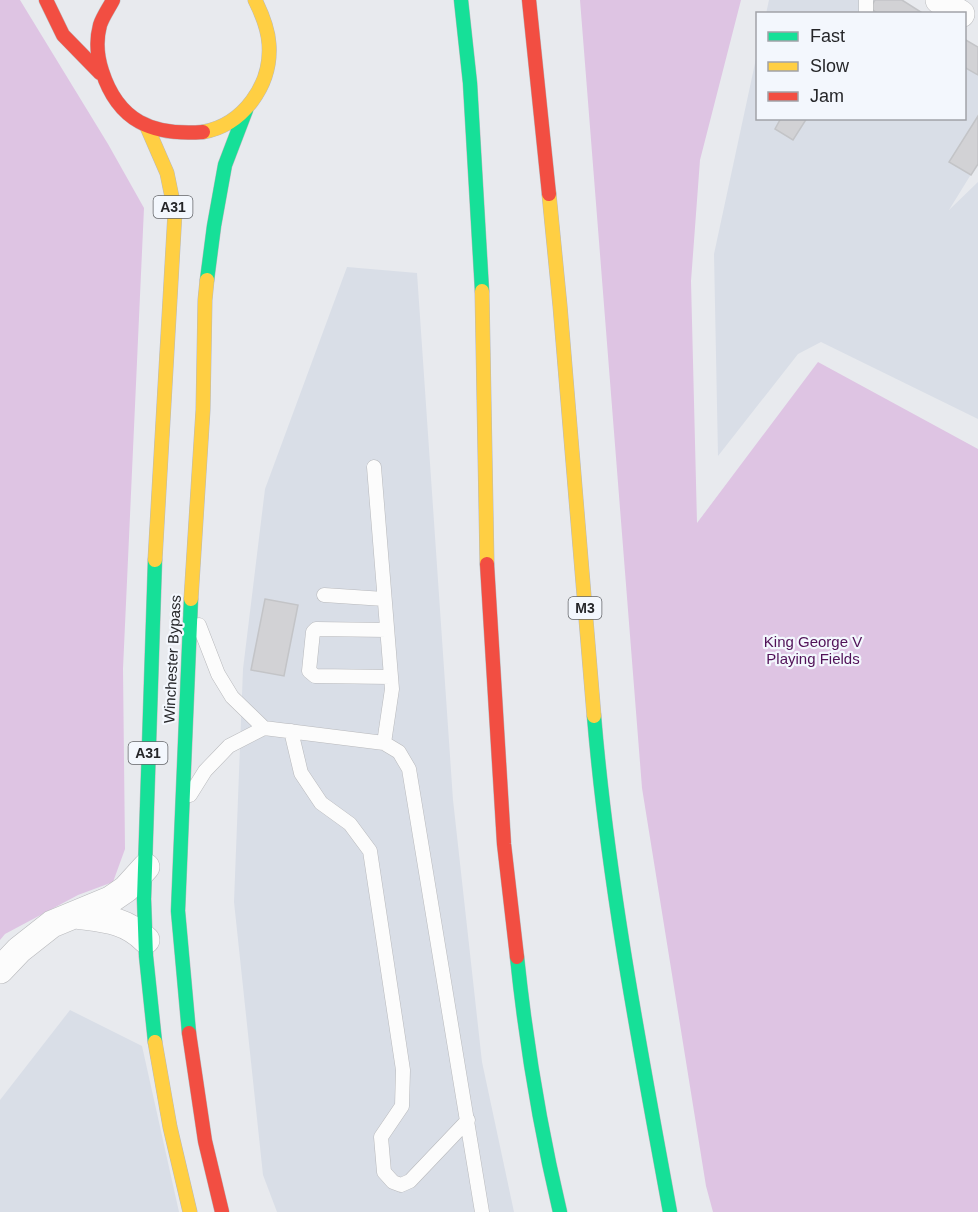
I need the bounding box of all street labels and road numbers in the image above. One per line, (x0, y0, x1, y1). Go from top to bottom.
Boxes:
road number: A31 (154, 196, 192, 218)
street label: Winchester Bypass (160, 594, 184, 724)
road number: M3 (568, 597, 602, 619)
road number: A31 (128, 742, 168, 764)

